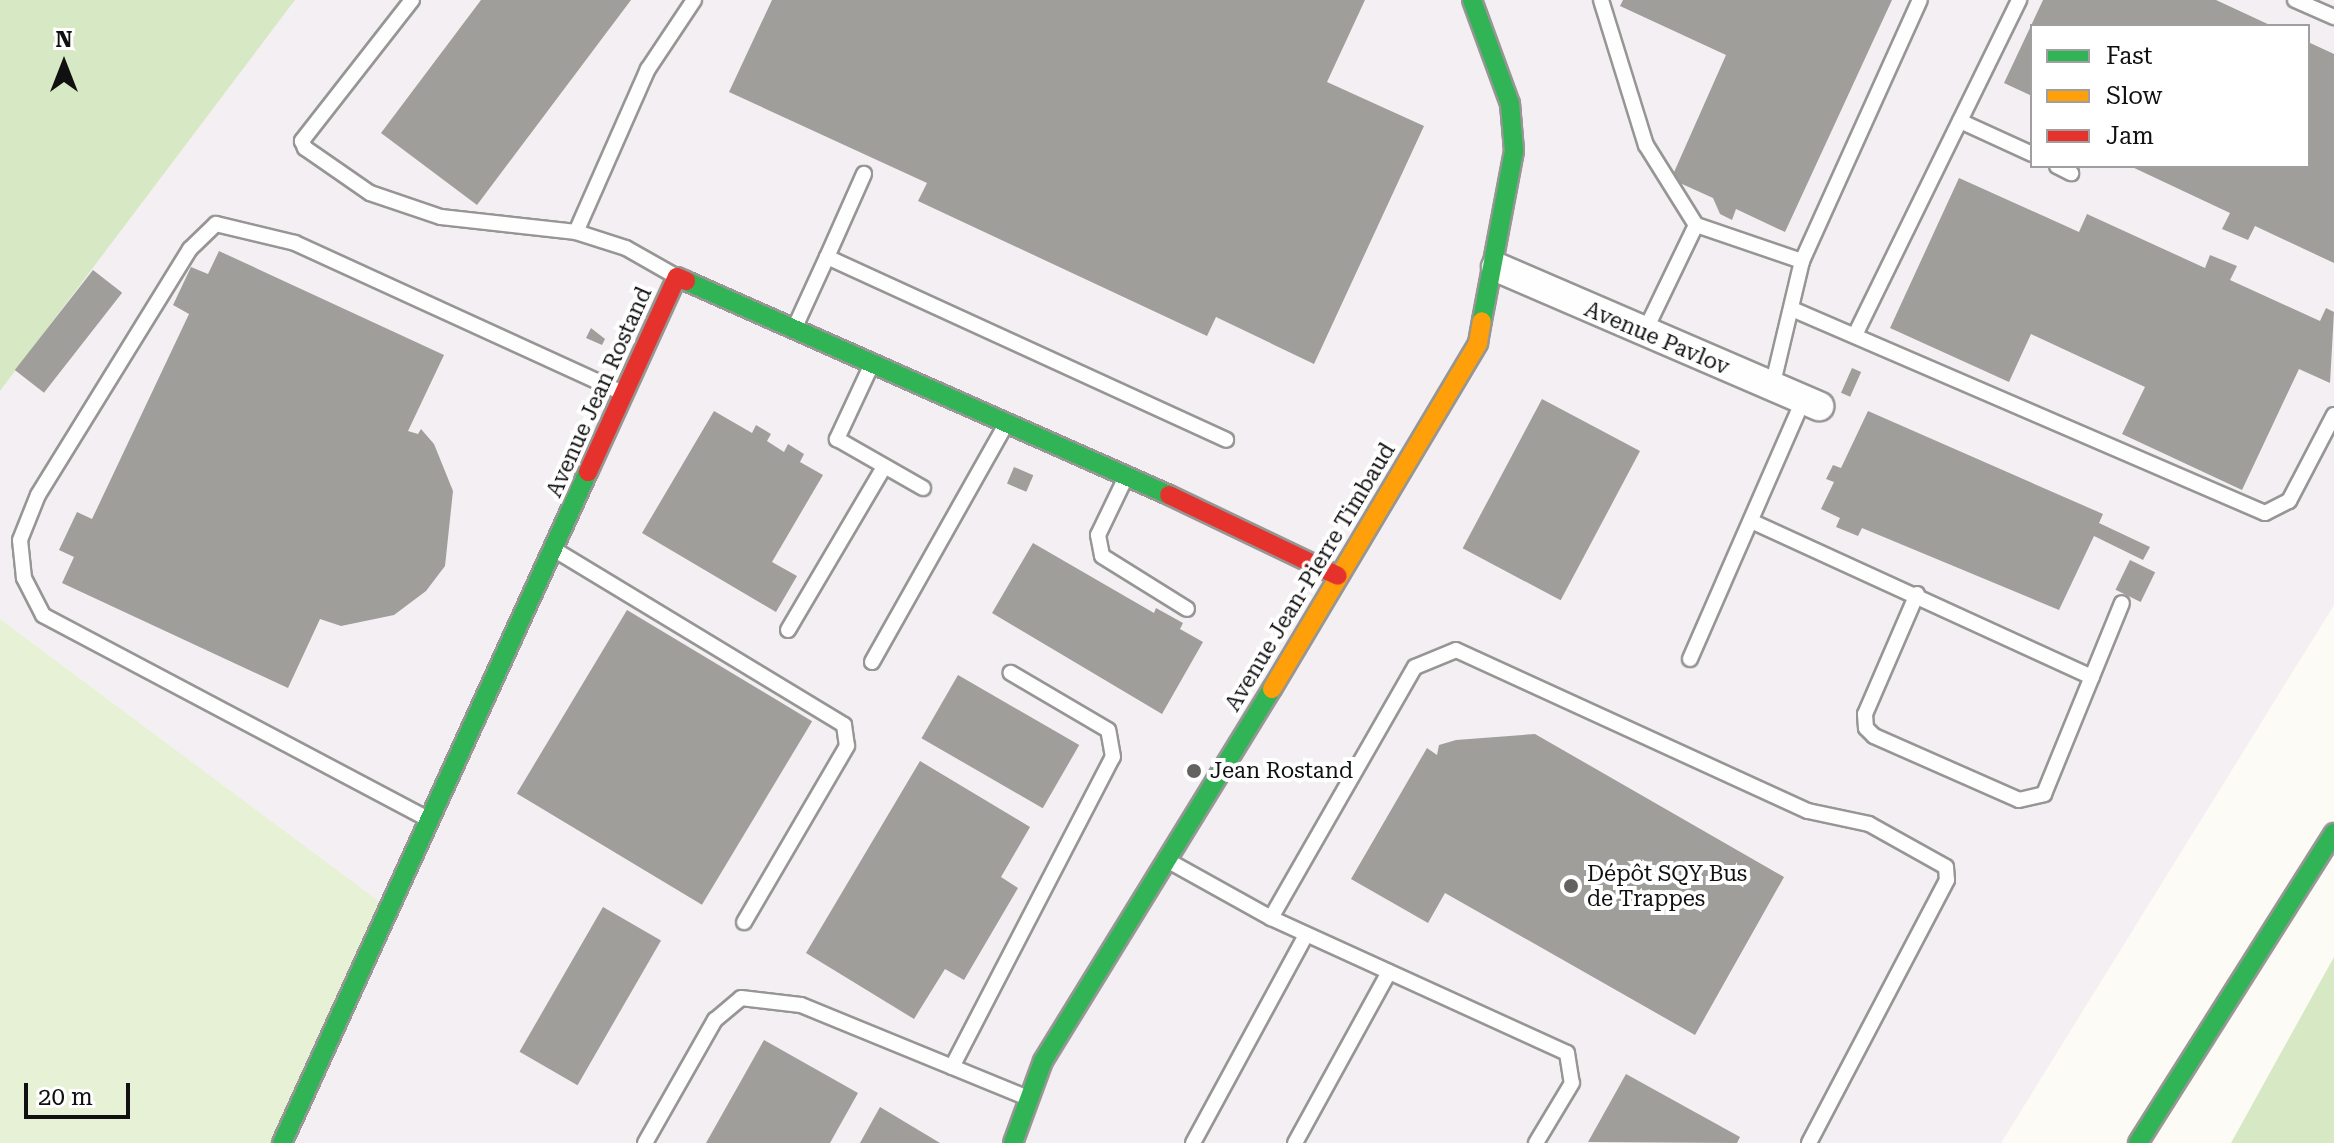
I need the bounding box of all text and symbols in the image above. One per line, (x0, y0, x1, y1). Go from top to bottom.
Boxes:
north arrow (24, 24, 104, 104)
legend (2030, 24, 2310, 168)
text: N (56, 27, 72, 52)
text: Fast (2106, 42, 2153, 70)
text: Slow (2106, 82, 2162, 110)
text: Jam (2106, 122, 2154, 150)
street label: Avenue Jean Rostand (541, 283, 657, 501)
street label: Avenue Pavlov (1581, 296, 1733, 380)
street label: Avenue Jean-Pierre Timbaud (1219, 438, 1401, 716)
place label: Jean Rostand (1210, 758, 1353, 784)
marker: Jean Rostand (1185, 762, 1203, 780)
place label: Dépôt SQY Bus de Trappes (1587, 860, 1747, 912)
marker: Dépôt SQY Bus de Trappes (1562, 877, 1580, 895)
scale bar (28, 1067, 134, 1117)
text: 20 m (38, 1083, 93, 1111)

